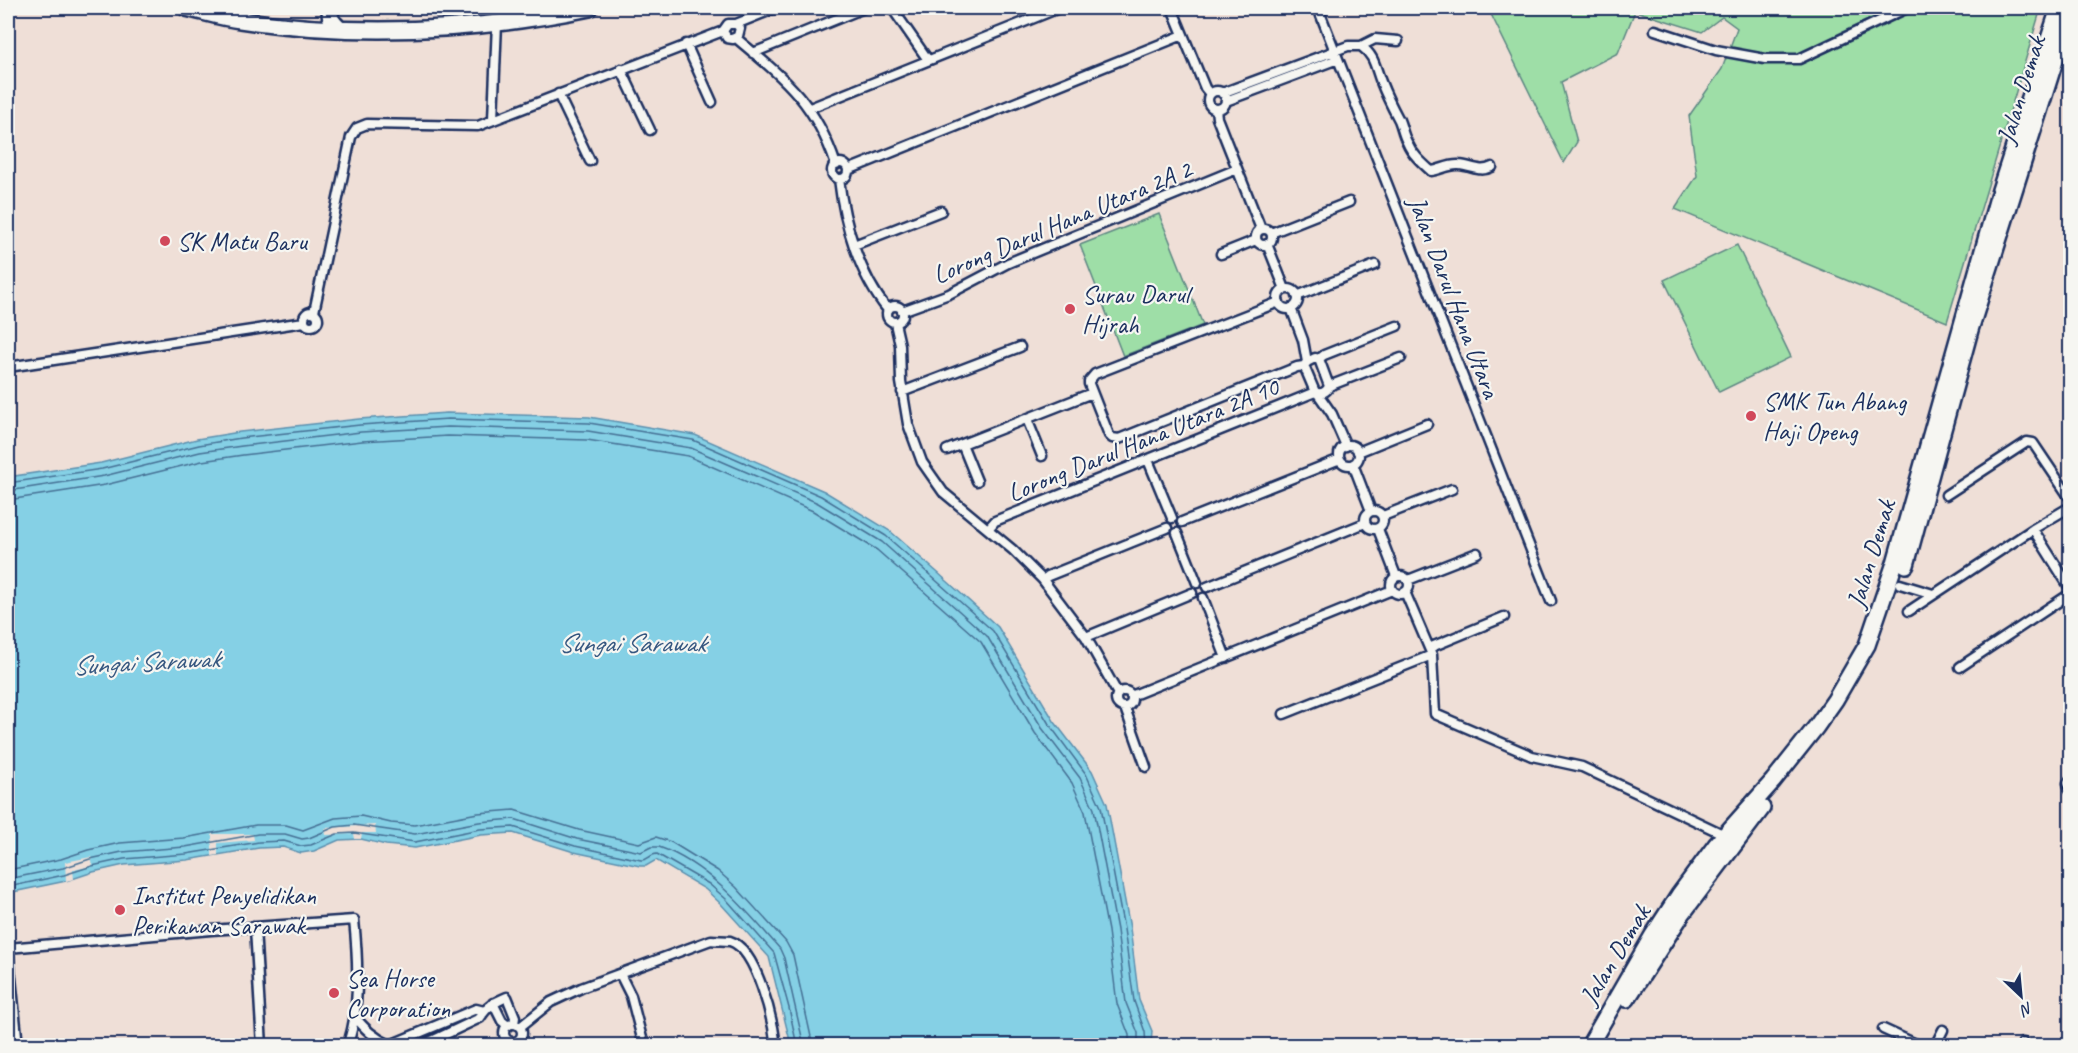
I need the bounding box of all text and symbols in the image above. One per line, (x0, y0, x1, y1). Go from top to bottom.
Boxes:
street label: Jalan Demak (1988, 30, 2054, 150)
street label: Lorong Darul Hana Utara 2A 2 (928, 152, 1198, 291)
street label: Jalan Darul Hana Utara (1400, 190, 1508, 404)
place label: SK Matu Baru (177, 225, 308, 258)
marker: SK Matu Baru (158, 234, 172, 248)
place label: Surau Darul Hijrah (1082, 278, 1194, 341)
marker: Surau Darul Hijrah (1063, 302, 1077, 316)
street label: Lorong Darul Hana Utara 2A 10 (1003, 370, 1285, 510)
place label: SMK Tun Abang Haji Openg (1763, 385, 1908, 448)
marker: SMK Tun Abang Haji Openg (1744, 409, 1758, 423)
street label: Jalan Demak (1838, 494, 1904, 614)
water label: Sungai Sarawak (559, 626, 710, 660)
water label: Sungai Sarawak (72, 641, 224, 683)
place label: Institut Penyelidikan Perikanan Sarawak (132, 879, 316, 942)
street label: Jalan Demak (1571, 897, 1659, 1013)
marker: Institut Penyelidikan Perikanan Sarawak (113, 903, 127, 917)
place label: Sea Horse Corporation (346, 962, 451, 1025)
north arrow (1991, 966, 2051, 1026)
marker: Sea Horse Corporation (327, 986, 341, 1000)
text: N (2016, 997, 2036, 1021)

